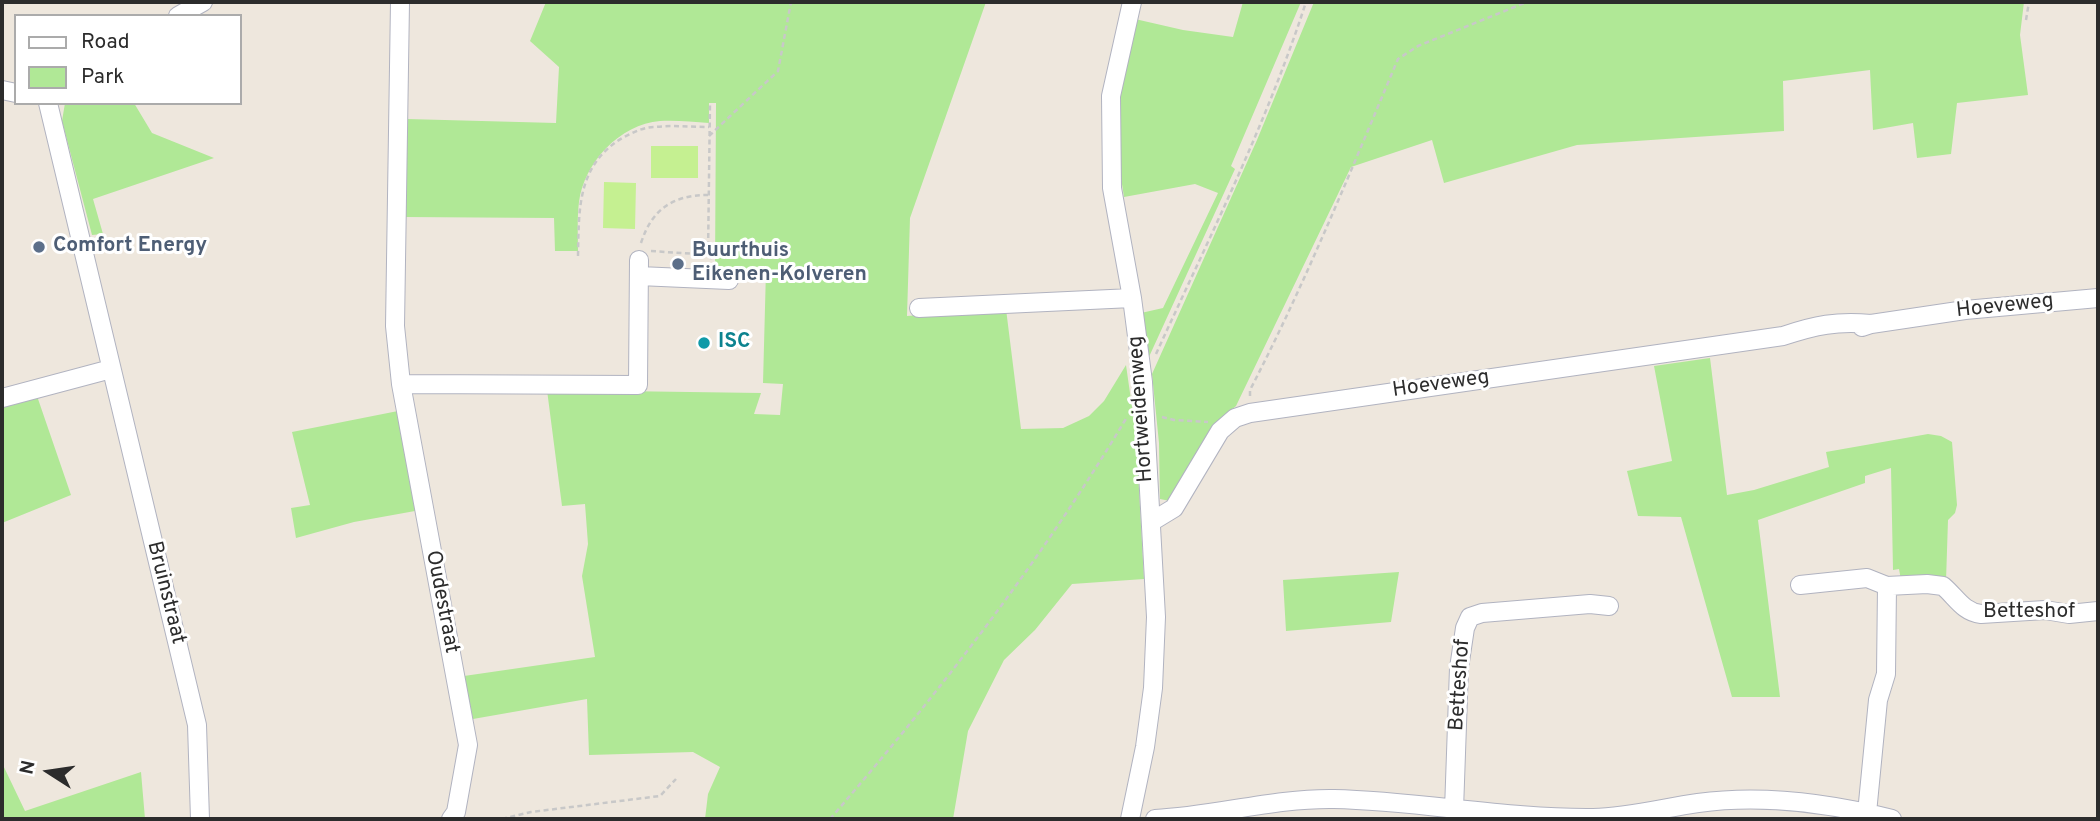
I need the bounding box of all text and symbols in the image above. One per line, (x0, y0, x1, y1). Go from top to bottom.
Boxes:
legend (14, 14, 242, 105)
text: Road (81, 29, 130, 56)
text: Park (81, 64, 124, 91)
place label: Comfort Energy (53, 234, 207, 260)
marker: Comfort Energy (31, 239, 47, 255)
place label: Buurthuis Eikenen-Kolveren (692, 239, 867, 289)
marker: Buurthuis Eikenen-Kolveren (670, 256, 686, 272)
street label: Hoeveweg (1955, 289, 2055, 325)
place label: ISC (718, 330, 750, 356)
marker: ISC (696, 335, 712, 351)
street label: Hortweidenweg (1124, 335, 1160, 483)
street label: Hoeveweg (1391, 366, 1491, 404)
street label: Bruinstraat (140, 539, 190, 647)
street label: Oudestraat (419, 548, 463, 656)
street label: Betteshof (1983, 600, 2075, 626)
street label: Betteshof (1445, 638, 1477, 732)
north arrow (14, 737, 84, 807)
text: N (15, 758, 42, 777)

